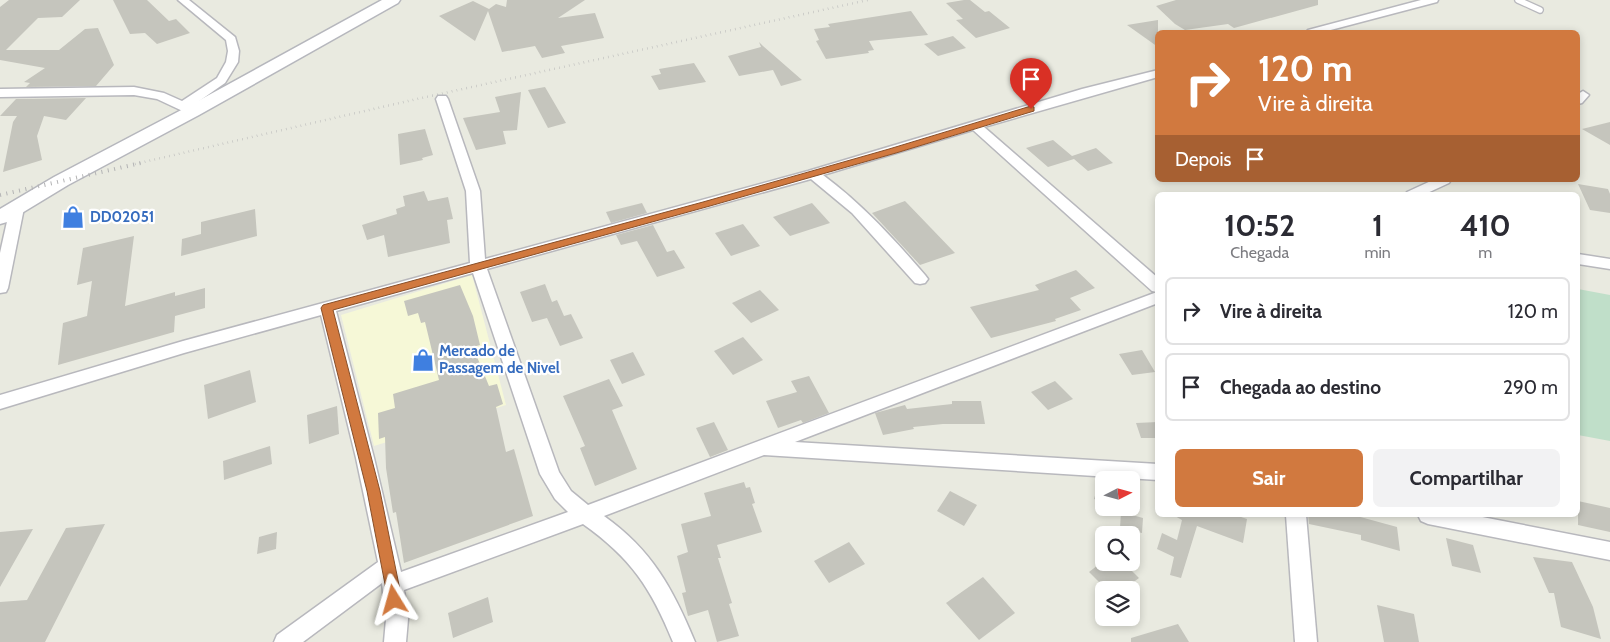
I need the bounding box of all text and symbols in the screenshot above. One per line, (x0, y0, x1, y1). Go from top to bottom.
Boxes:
text: 120 m (1258, 47, 1352, 90)
icon: right (1175, 50, 1240, 115)
pin (1010, 58, 1052, 109)
icon: arrive (1017, 65, 1045, 93)
text: Vire à direita (1258, 90, 1373, 117)
icon: arrive (1241, 145, 1269, 173)
text: Depois (1175, 148, 1231, 171)
shop icon: DD02051 (60, 204, 86, 230)
text: 10:52 (1224, 207, 1295, 244)
text: 1 (1372, 207, 1383, 244)
text: 410 (1460, 207, 1511, 244)
place label: DD02051 (90, 208, 154, 226)
text: Chegada (1230, 243, 1289, 262)
text: min (1364, 243, 1391, 262)
text: m (1478, 243, 1492, 262)
icon: right (1177, 297, 1205, 325)
text: Vire à direita (1220, 300, 1322, 323)
text: 120 m (1508, 300, 1558, 323)
place label: Mercado de Passagem de Nivel (439, 342, 560, 377)
shop icon: Mercado de Passagem de Nivel (410, 347, 436, 373)
icon: arrive (1177, 373, 1205, 401)
text: Chegada ao destino (1220, 376, 1381, 399)
text: 290 m (1503, 376, 1558, 399)
button: Sair (1175, 449, 1363, 507)
button: Compartilhar (1373, 449, 1560, 507)
north arrow (1095, 471, 1140, 516)
map controls (1095, 471, 1140, 626)
button: search (1095, 526, 1140, 571)
position arrow (367, 573, 419, 625)
button: layers (1095, 581, 1140, 626)

